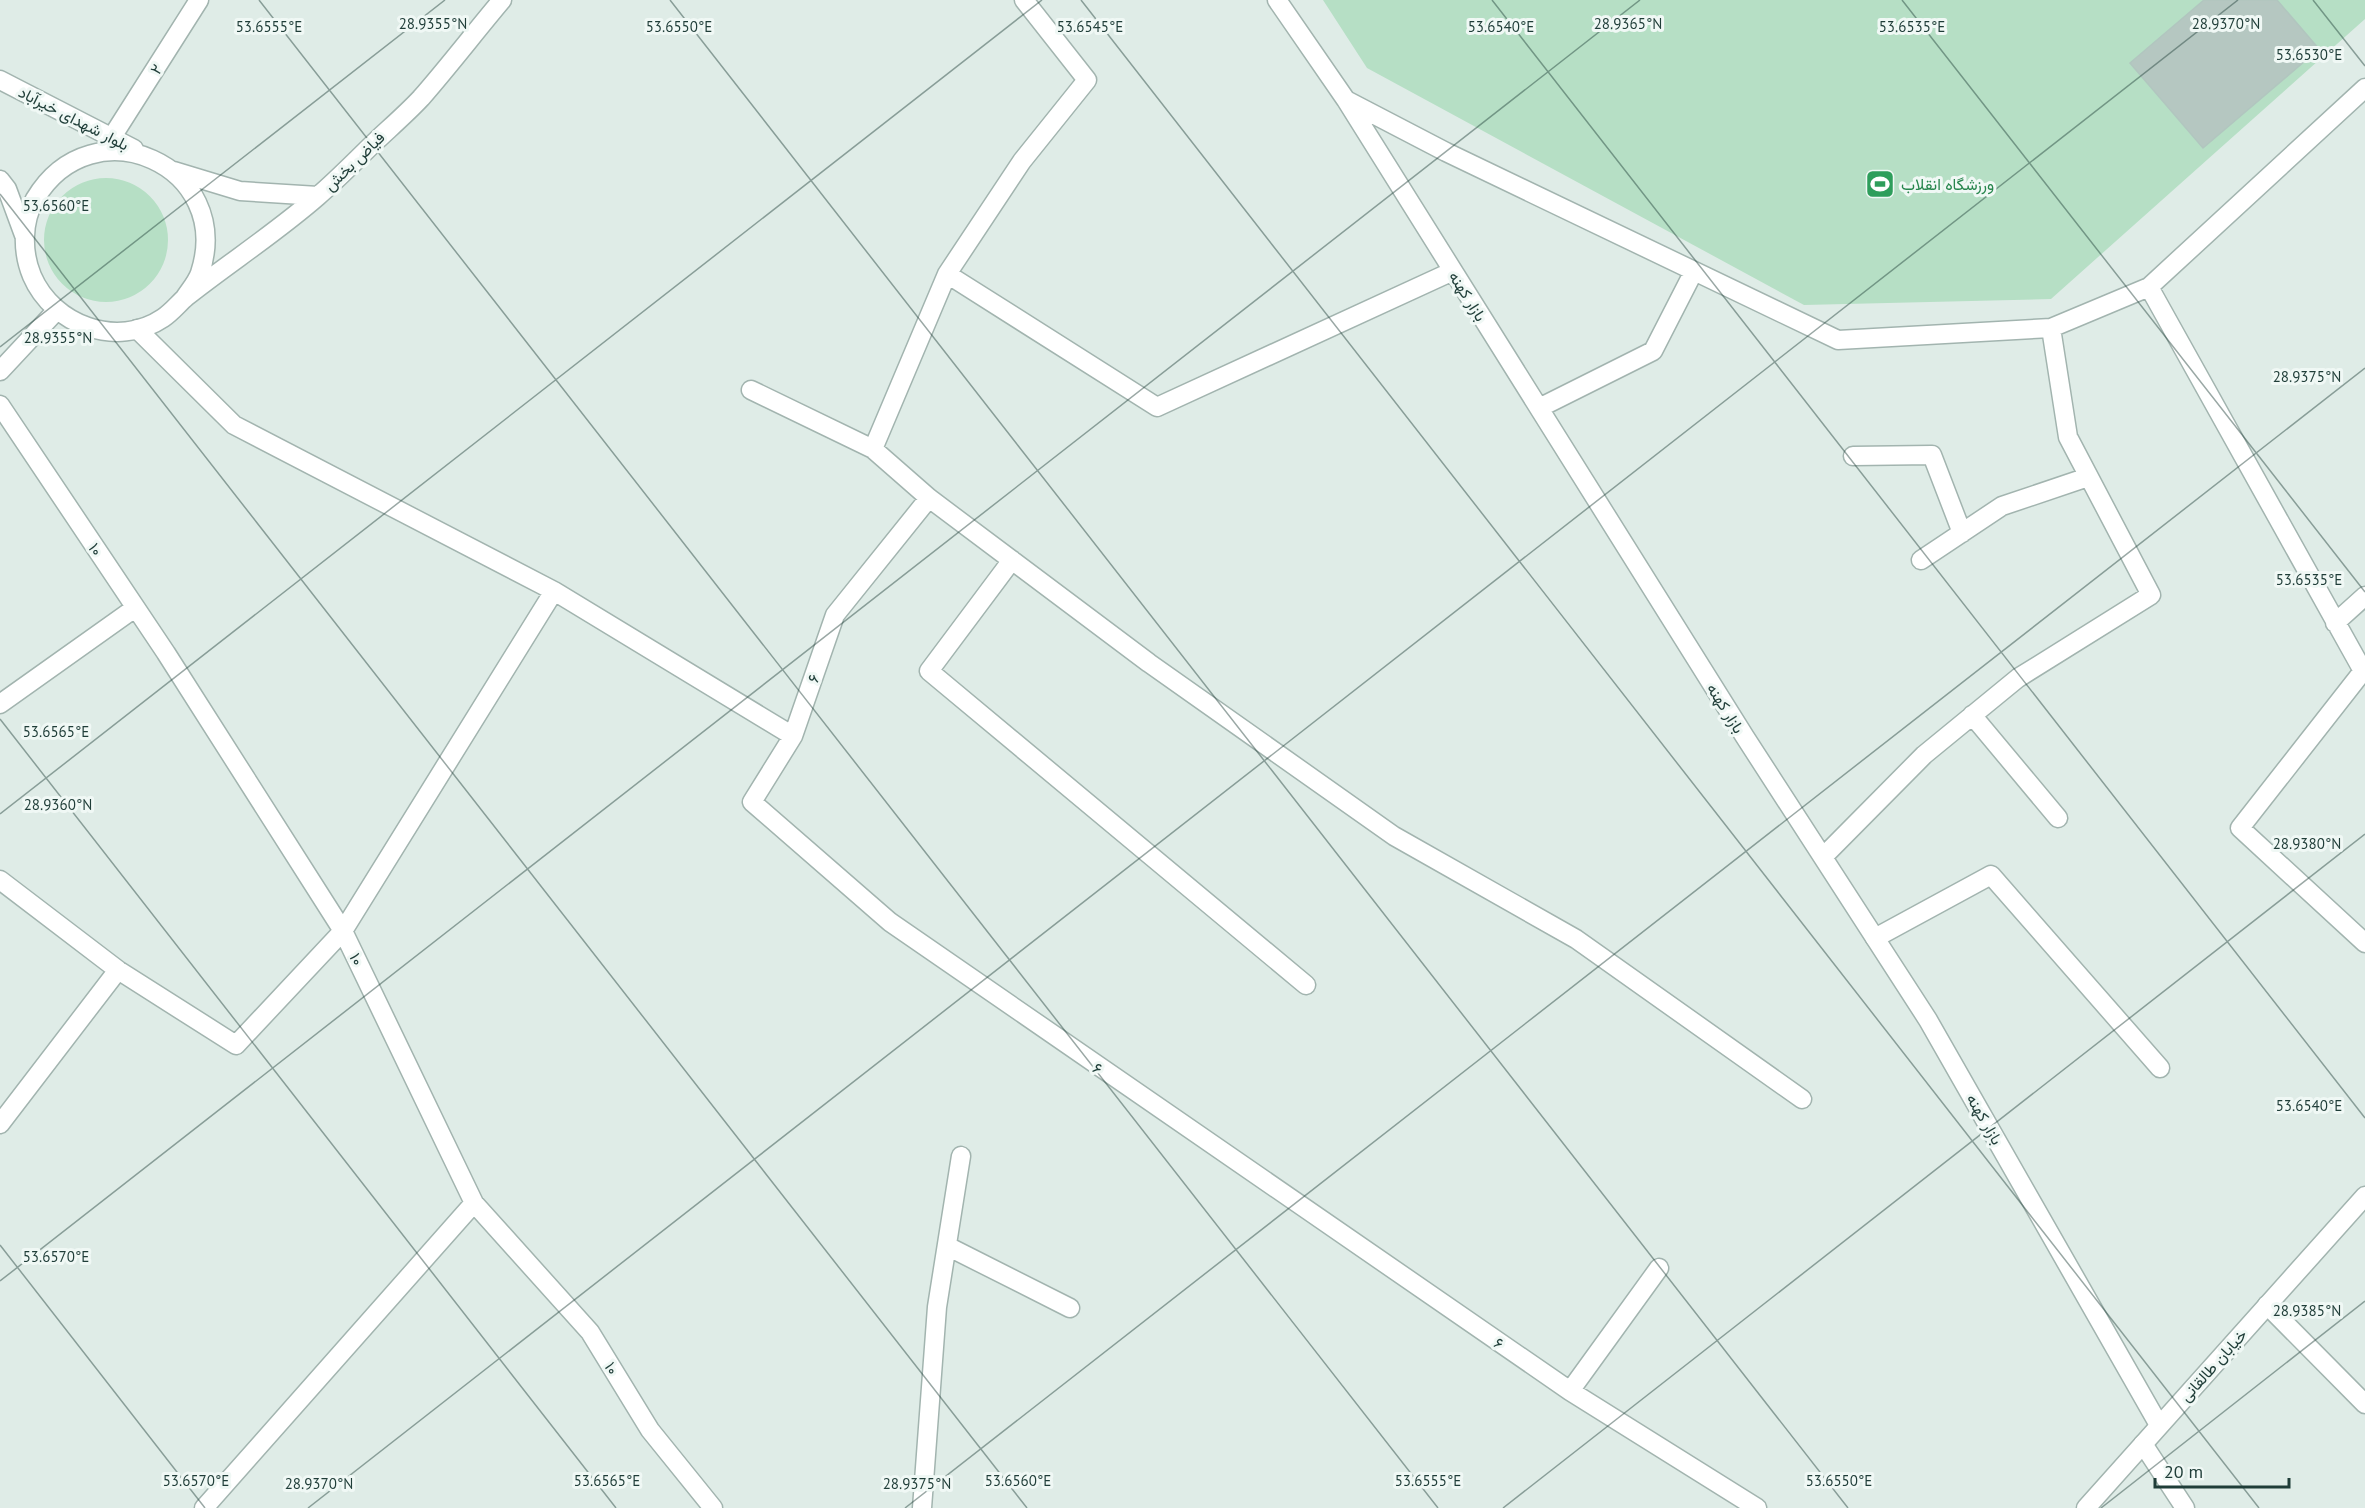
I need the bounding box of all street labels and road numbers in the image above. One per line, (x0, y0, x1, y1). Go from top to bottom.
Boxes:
street label: ۲ (145, 60, 167, 78)
street label: بلوار شهدای خیرآباد (15, 82, 133, 155)
street label: فیاض بخش (319, 127, 389, 196)
street label: بازار کهنه (1444, 267, 1491, 325)
street label: ۱۰ (85, 539, 107, 559)
street label: ۶ (802, 671, 824, 685)
street label: بازار کهنه (1702, 679, 1749, 737)
street label: ۱۰ (346, 950, 368, 968)
street label: ۶ (1089, 1058, 1107, 1079)
street label: بازار کهنه (1962, 1090, 2008, 1149)
street label: خیابان طالقانی (2175, 1324, 2252, 1406)
street label: ۶ (1490, 1333, 1508, 1354)
street label: ۱۰ (600, 1358, 624, 1378)

